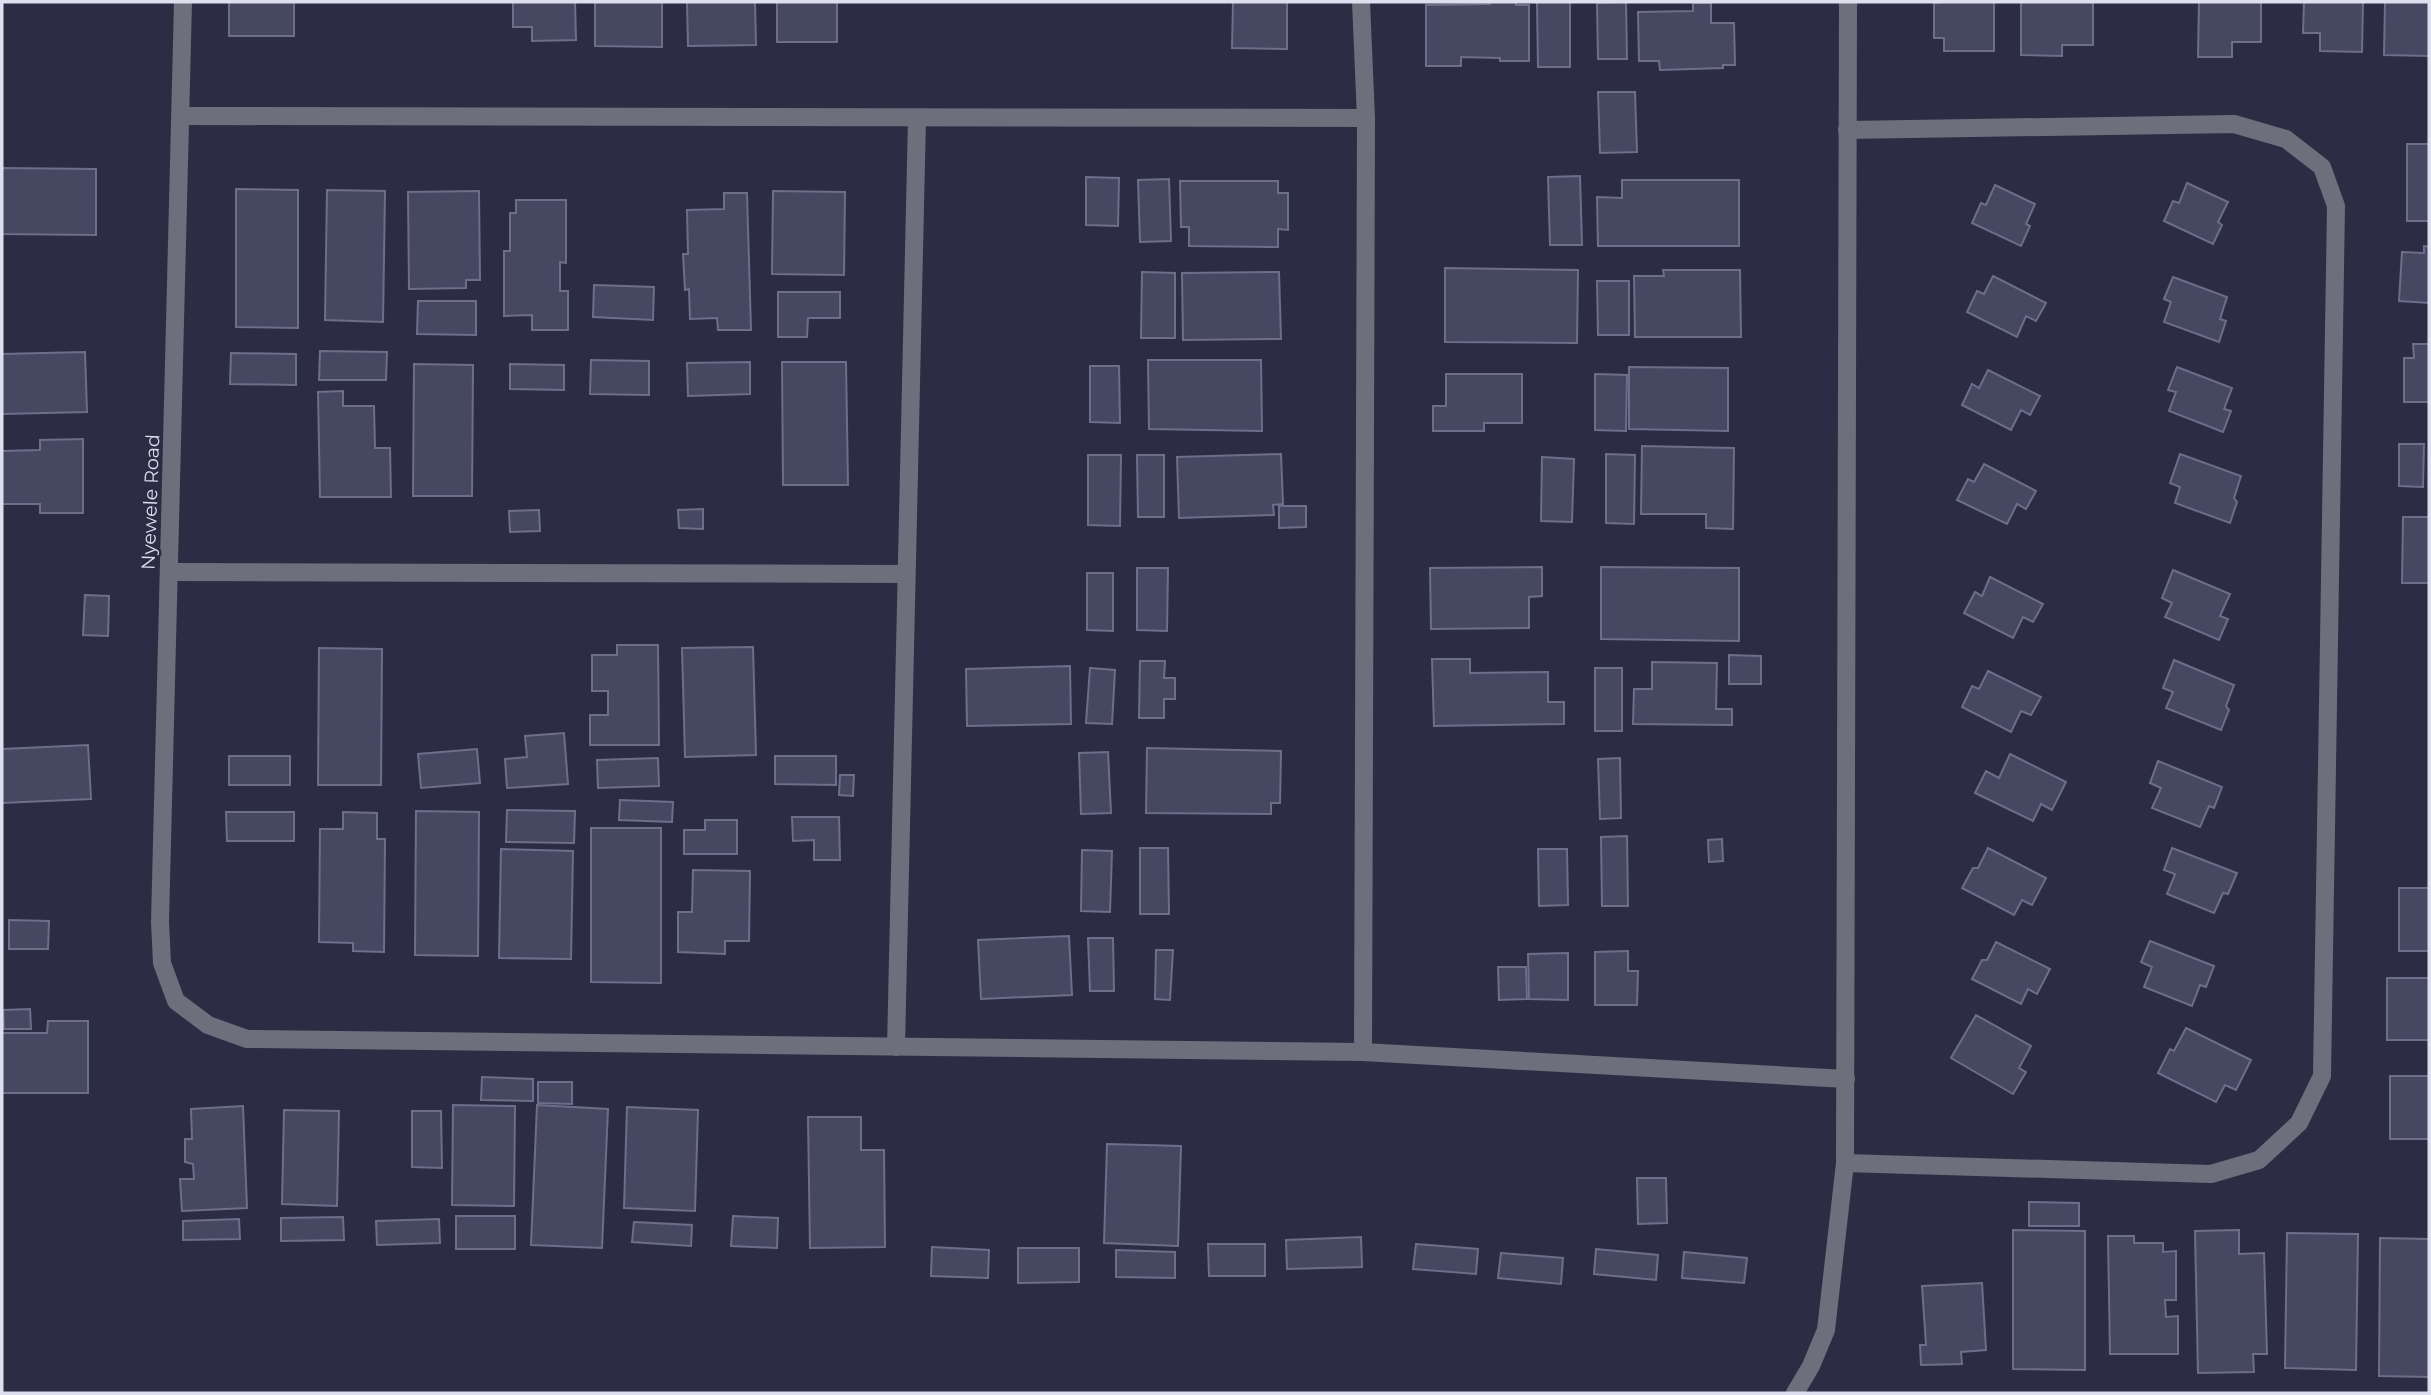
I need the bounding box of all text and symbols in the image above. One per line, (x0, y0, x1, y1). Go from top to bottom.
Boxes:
street label: Nyewele Road (137, 434, 164, 570)

